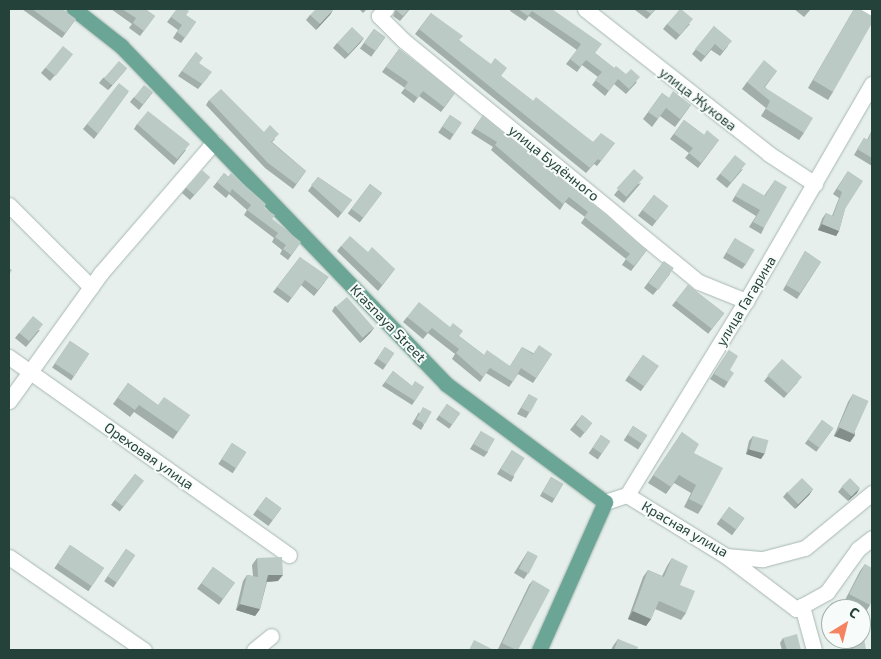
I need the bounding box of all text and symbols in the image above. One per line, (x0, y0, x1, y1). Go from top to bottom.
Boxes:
street label: улица Жукова (656, 64, 740, 134)
street label: улица Будённого (505, 121, 603, 205)
street label: улица Гагарина (713, 253, 779, 349)
street label: Krasnaya Street (347, 281, 429, 365)
street label: Ореховая улица (101, 419, 197, 493)
street label: Красная улица (639, 498, 731, 560)
north arrow (821, 599, 871, 649)
text: С (846, 603, 863, 622)

